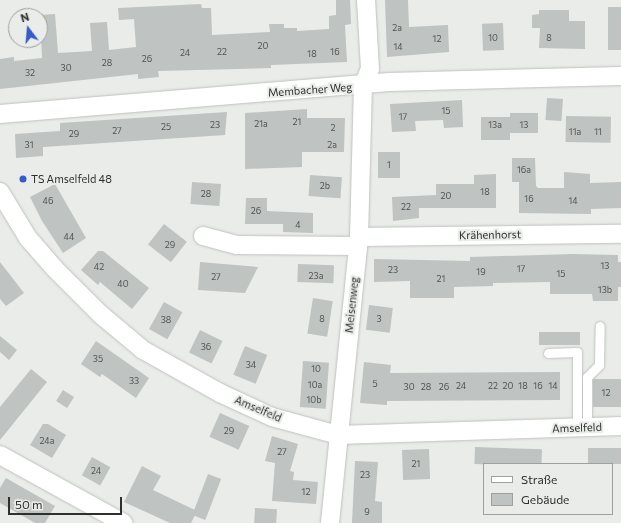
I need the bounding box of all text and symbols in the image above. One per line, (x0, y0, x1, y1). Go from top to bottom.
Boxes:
north arrow (8, 8, 48, 48)
text: N (19, 10, 31, 24)
house number: 2a (392, 23, 402, 33)
house number: 10 (488, 33, 498, 43)
house number: 8 (546, 33, 552, 43)
house number: 12 (433, 34, 441, 44)
house number: 20 (258, 41, 268, 51)
house number: 14 (393, 42, 403, 52)
house number: 22 (217, 47, 227, 57)
house number: 16 (330, 47, 340, 57)
house number: 24 (180, 48, 190, 58)
house number: 18 (307, 49, 317, 59)
house number: 26 (142, 54, 152, 64)
house number: 28 (102, 58, 112, 68)
house number: 30 (60, 63, 72, 73)
house number: 32 (25, 68, 35, 78)
street label: Membacher Weg (267, 80, 353, 100)
house number: 15 (441, 106, 451, 116)
house number: 17 (399, 112, 407, 122)
house number: 21 (293, 117, 301, 127)
house number: 21a (254, 119, 268, 129)
house number: 23 (210, 120, 220, 130)
house number: 13a (488, 120, 502, 130)
house number: 13 (520, 120, 528, 130)
house number: 25 (161, 122, 171, 132)
house number: 2 (331, 123, 335, 133)
house number: 27 (112, 126, 122, 136)
house number: 11a (569, 127, 581, 137)
house number: 11 (594, 127, 602, 137)
house number: 29 (69, 129, 79, 139)
house number: 31 (25, 140, 33, 150)
house number: 2a (327, 140, 337, 150)
house number: 1 (387, 160, 391, 170)
house number: 16a (517, 165, 531, 175)
place label: TS Amselfeld 48 (31, 172, 112, 186)
marker: TS Amselfeld 48 (18, 174, 28, 184)
house number: 2b (320, 181, 330, 191)
house number: 18 (480, 187, 490, 197)
house number: 28 (201, 189, 211, 199)
house number: 20 (441, 191, 451, 201)
house number: 16 (524, 194, 534, 204)
house number: 46 (43, 196, 53, 206)
house number: 14 (568, 196, 578, 206)
house number: 22 (401, 202, 411, 212)
house number: 26 (251, 206, 261, 216)
house number: 4 (295, 220, 301, 230)
street label: Krähenhorst (459, 228, 521, 242)
house number: 44 (64, 232, 74, 242)
house number: 29 (165, 240, 175, 250)
house number: 13 (601, 261, 609, 271)
house number: 42 (94, 262, 104, 272)
house number: 17 (517, 264, 525, 274)
house number: 23 (388, 265, 398, 275)
house number: 19 (476, 267, 486, 277)
house number: 15 (556, 269, 566, 279)
house number: 23a (309, 271, 323, 281)
house number: 27 (211, 272, 221, 282)
house number: 21 (437, 274, 445, 284)
street label: Meisenweg (342, 276, 362, 334)
house number: 40 (117, 279, 129, 289)
house number: 13b (598, 285, 612, 295)
house number: 8 (319, 314, 325, 324)
house number: 3 (376, 314, 382, 324)
house number: 38 (161, 315, 171, 325)
house number: 36 (201, 342, 211, 352)
house number: 35 (93, 354, 103, 364)
house number: 34 (246, 360, 256, 370)
house number: 10 (311, 364, 321, 374)
house number: 33 (129, 376, 139, 386)
house number: 5 (372, 379, 378, 389)
house number: 10a (308, 380, 322, 390)
house number: 24 (456, 381, 466, 391)
house number: 22 (488, 381, 498, 391)
house number: 20 (503, 381, 513, 391)
house number: 18 (518, 381, 528, 391)
house number: 16 (533, 381, 543, 391)
house number: 14 (548, 381, 558, 391)
house number: 30 (403, 382, 415, 392)
house number: 28 (421, 382, 431, 392)
house number: 26 (439, 382, 449, 392)
house number: 12 (602, 388, 610, 398)
street label: Amselfeld (232, 393, 284, 425)
house number: 10b (306, 395, 322, 405)
street label: Amselfeld (552, 421, 602, 435)
house number: 29 (224, 426, 234, 436)
house number: 24a (40, 436, 54, 446)
house number: 27 (277, 447, 287, 457)
house number: 21 (412, 459, 420, 469)
legend (483, 463, 613, 515)
house number: 24 (91, 466, 101, 476)
house number: 23 (360, 470, 370, 480)
text: Straße (521, 472, 557, 486)
house number: 12 (302, 487, 310, 497)
scale bar (10, 489, 124, 515)
text: Gebäude (521, 492, 569, 506)
text: 50 m (15, 497, 43, 511)
house number: 9 (364, 507, 370, 517)

